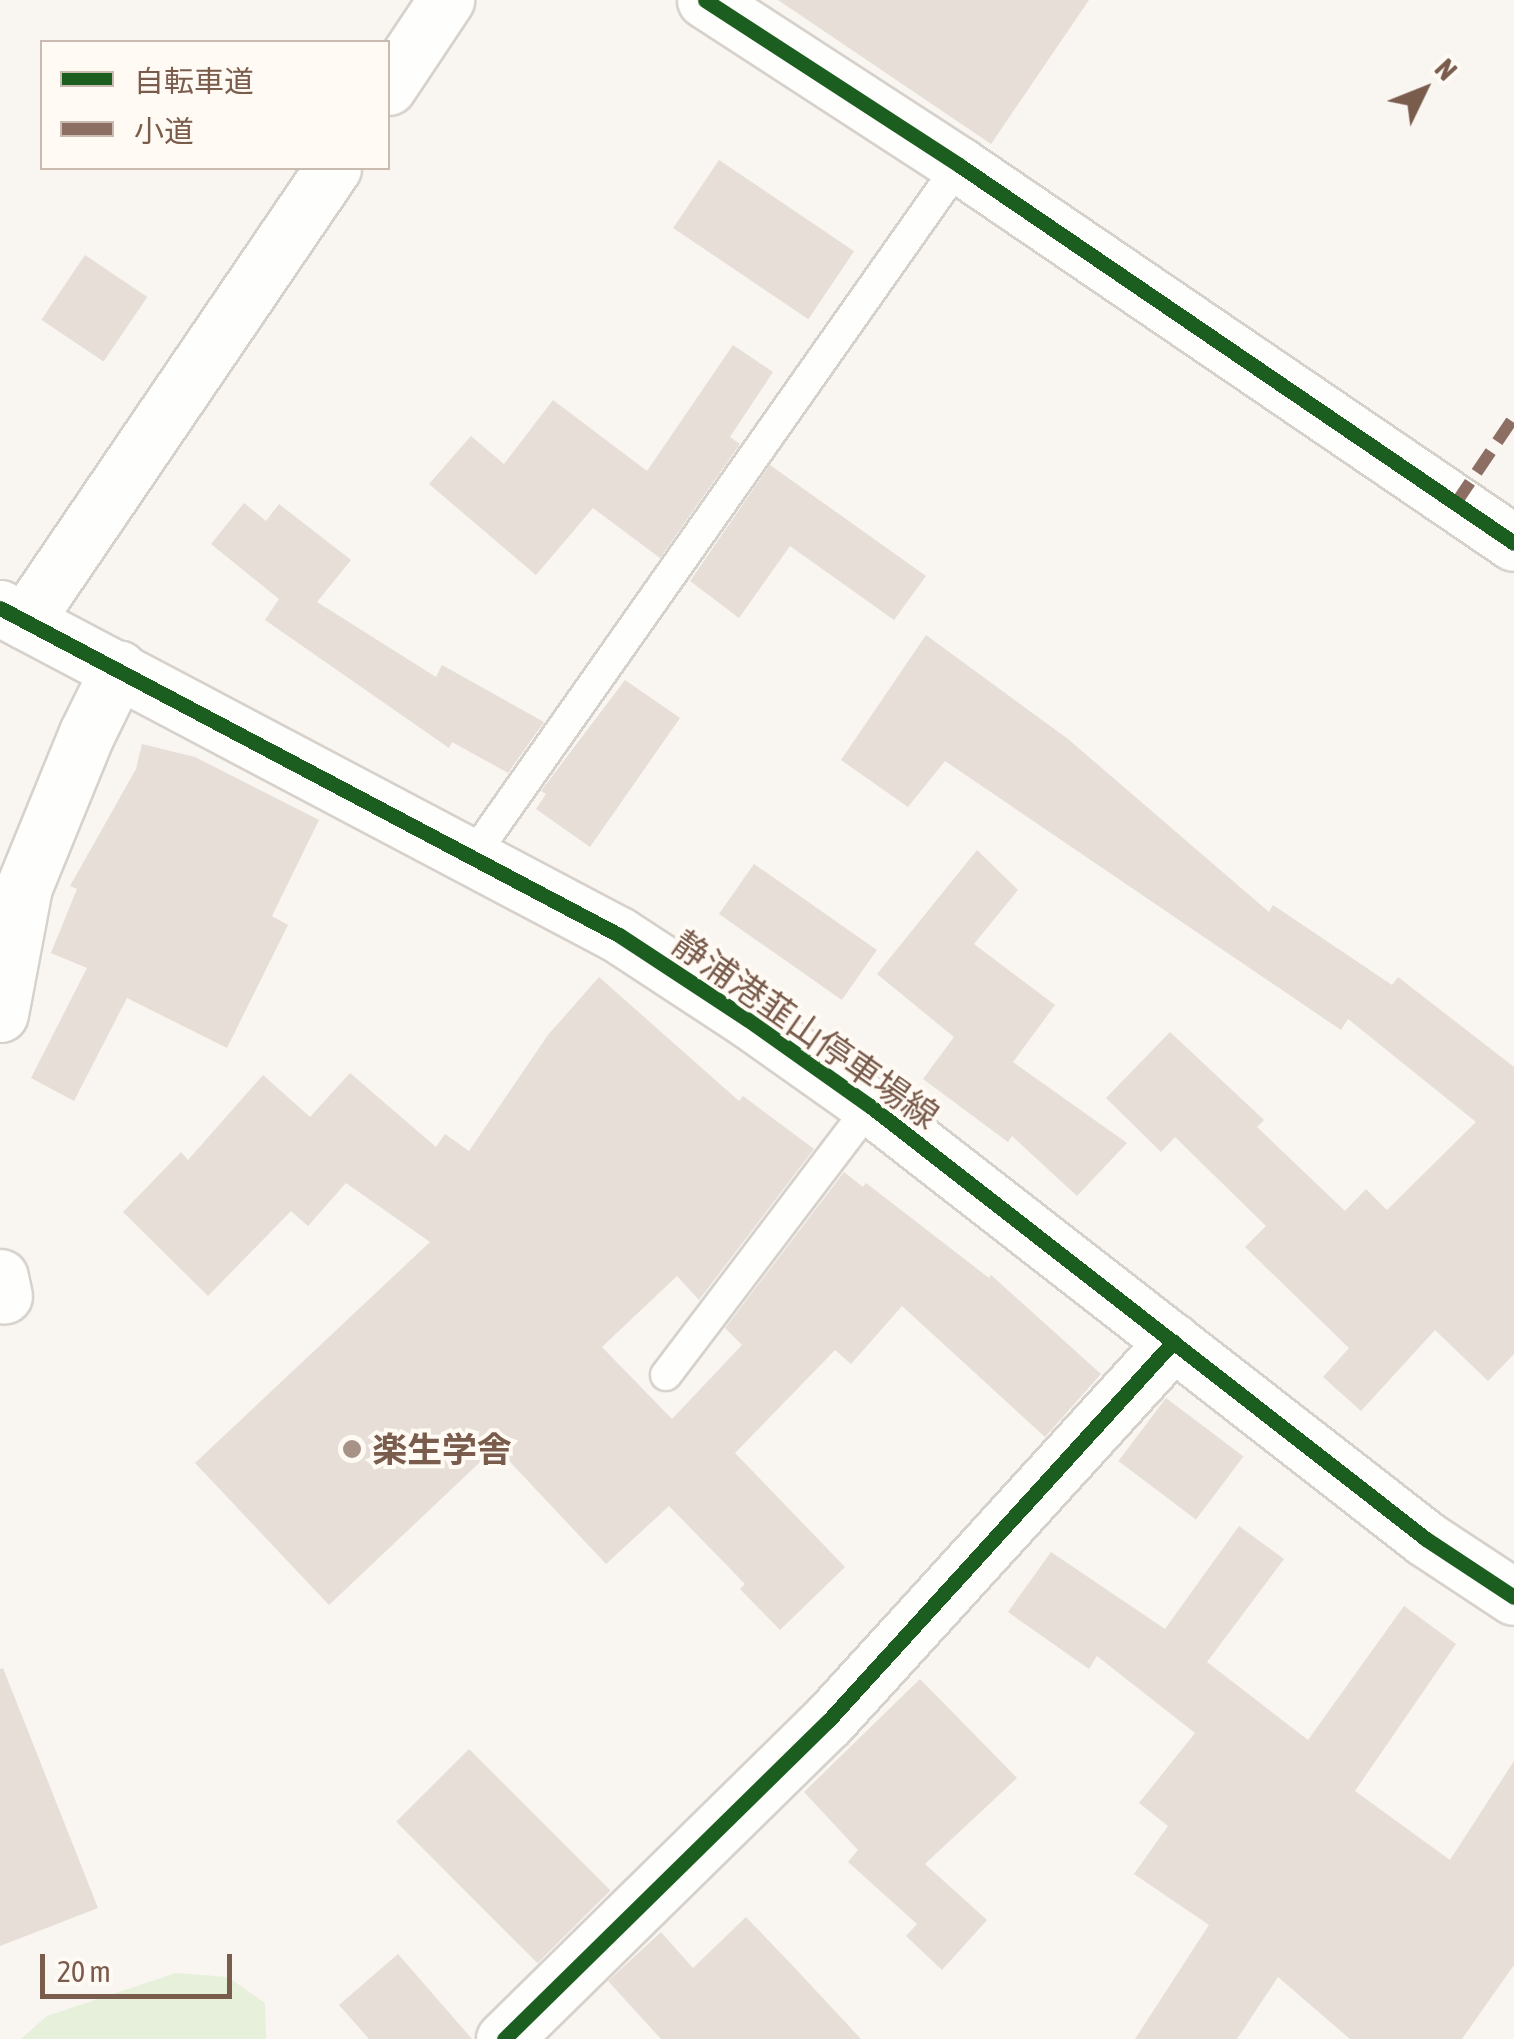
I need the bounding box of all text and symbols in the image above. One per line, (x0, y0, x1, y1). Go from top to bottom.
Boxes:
legend (40, 40, 390, 170)
north arrow (1374, 40, 1474, 140)
text: N (1429, 53, 1463, 86)
text: 自転車道 (134, 64, 254, 98)
text: 小道 (134, 114, 194, 148)
street label: 静浦港韮山停車場線 (665, 921, 947, 1137)
place label: 楽生学舎 (372, 1428, 512, 1470)
marker: 楽生学舎 (341, 1438, 363, 1460)
scale bar (45, 1934, 238, 1996)
text: 20 m (57, 1954, 111, 1988)

